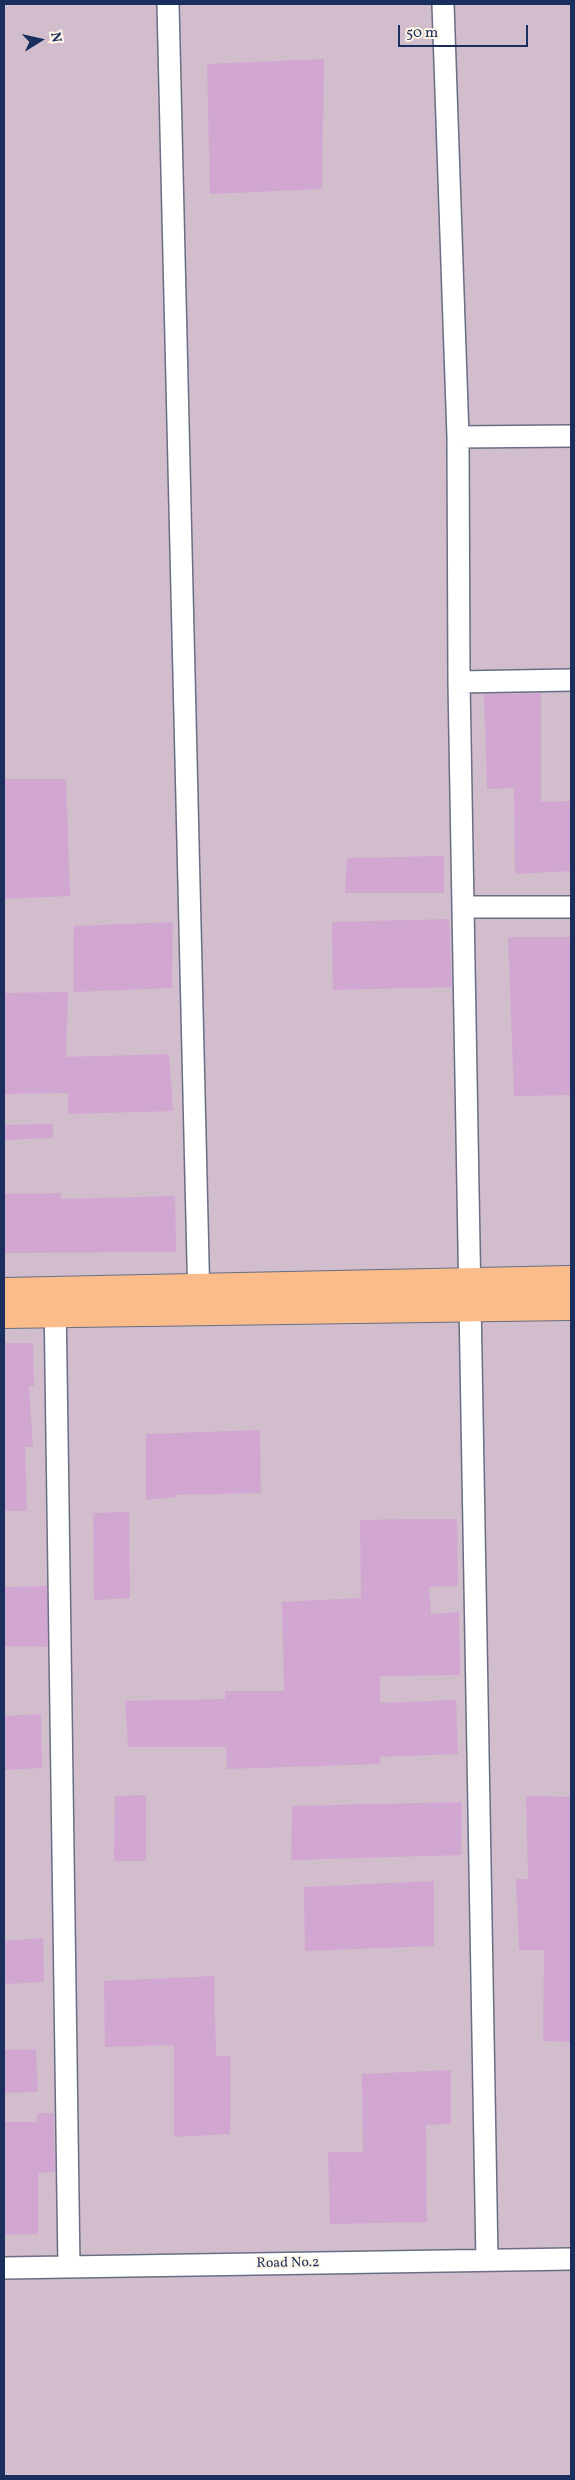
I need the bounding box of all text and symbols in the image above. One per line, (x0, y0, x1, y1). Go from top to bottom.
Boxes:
north arrow (15, 15, 65, 65)
scale bar (400, 15, 530, 47)
text: 50 m (406, 23, 438, 44)
text: N (45, 31, 66, 44)
street label: Road No.2 (256, 2255, 320, 2273)

